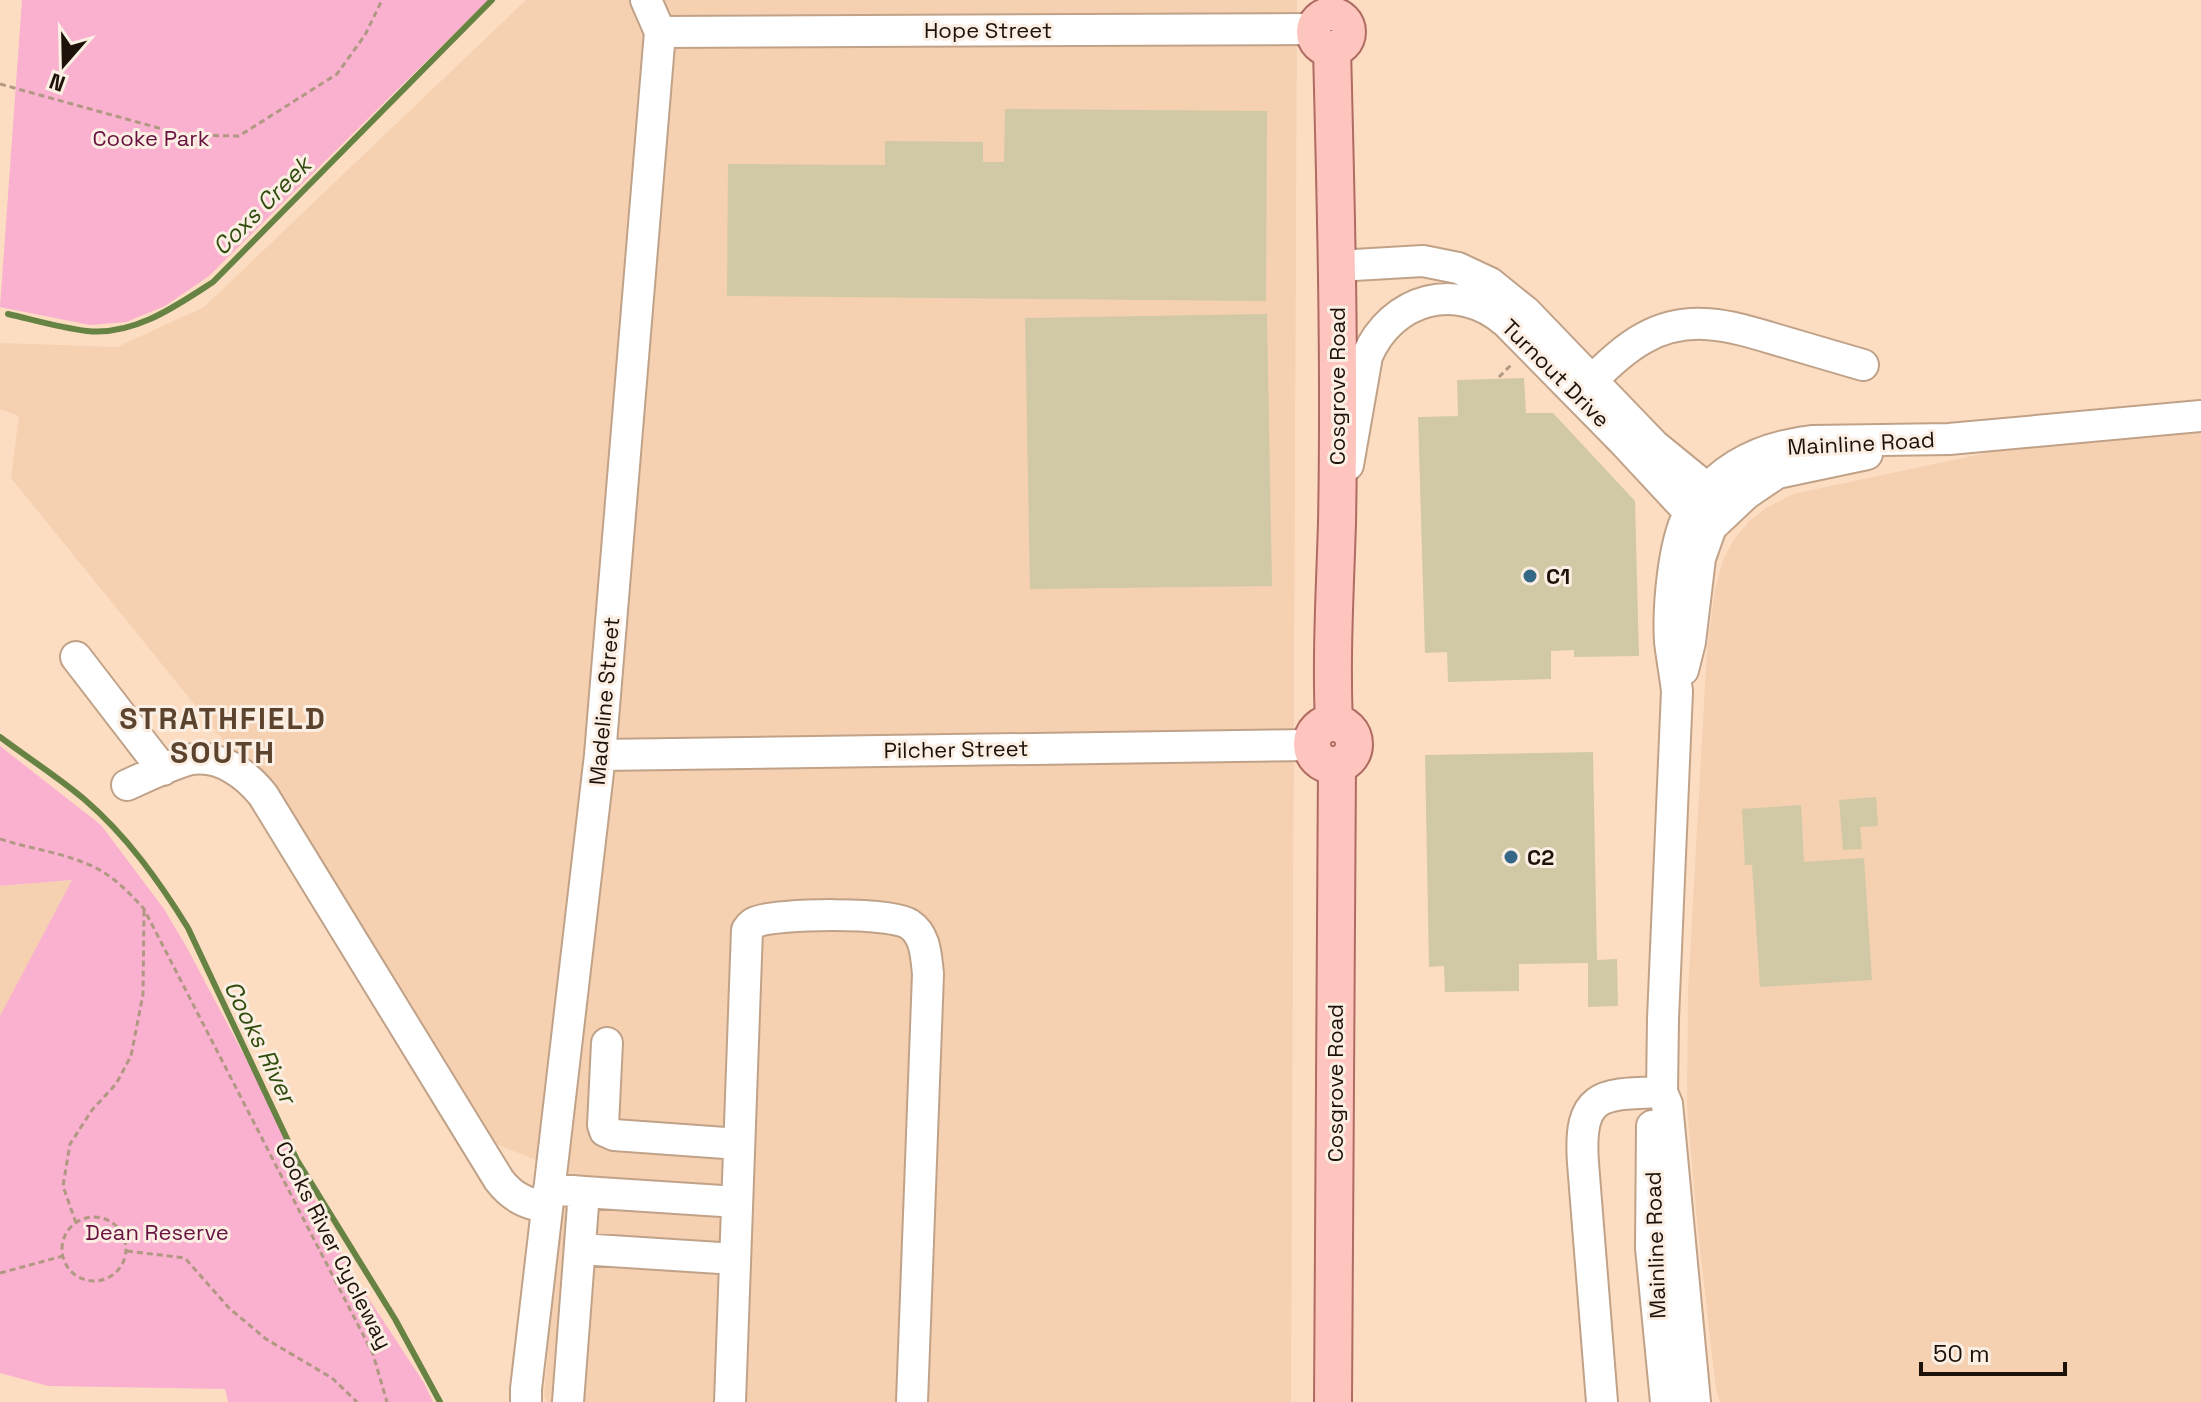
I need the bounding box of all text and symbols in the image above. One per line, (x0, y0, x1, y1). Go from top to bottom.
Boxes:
street label: Hope Street (924, 16, 1052, 44)
north arrow (24, 24, 104, 104)
text: N (45, 67, 69, 98)
park label: Cooke Park (93, 124, 210, 152)
water label: Coxs Creek (206, 147, 320, 262)
street label: Cosgrove Road (1323, 307, 1351, 465)
street label: Turnout Drive (1496, 313, 1616, 433)
street label: Mainline Road (1787, 425, 1935, 461)
place label: C1 (1546, 562, 1570, 590)
marker: C1 (1521, 567, 1539, 585)
street label: Madeline Street (583, 616, 625, 786)
district label: STRATHFIELD SOUTH (119, 699, 327, 772)
street label: Pilcher Street (883, 734, 1029, 764)
place label: C2 (1527, 843, 1554, 871)
marker: C2 (1502, 848, 1520, 866)
water label: Cooks River (217, 975, 305, 1111)
street label: Cosgrove Road (1321, 1004, 1349, 1162)
street label: Cooks River Cycleway (269, 1136, 399, 1354)
street label: Mainline Road (1638, 1171, 1672, 1319)
park label: Dean Reserve (85, 1218, 229, 1246)
scale bar (1921, 1326, 2065, 1376)
text: 50 m (1933, 1338, 1990, 1369)

